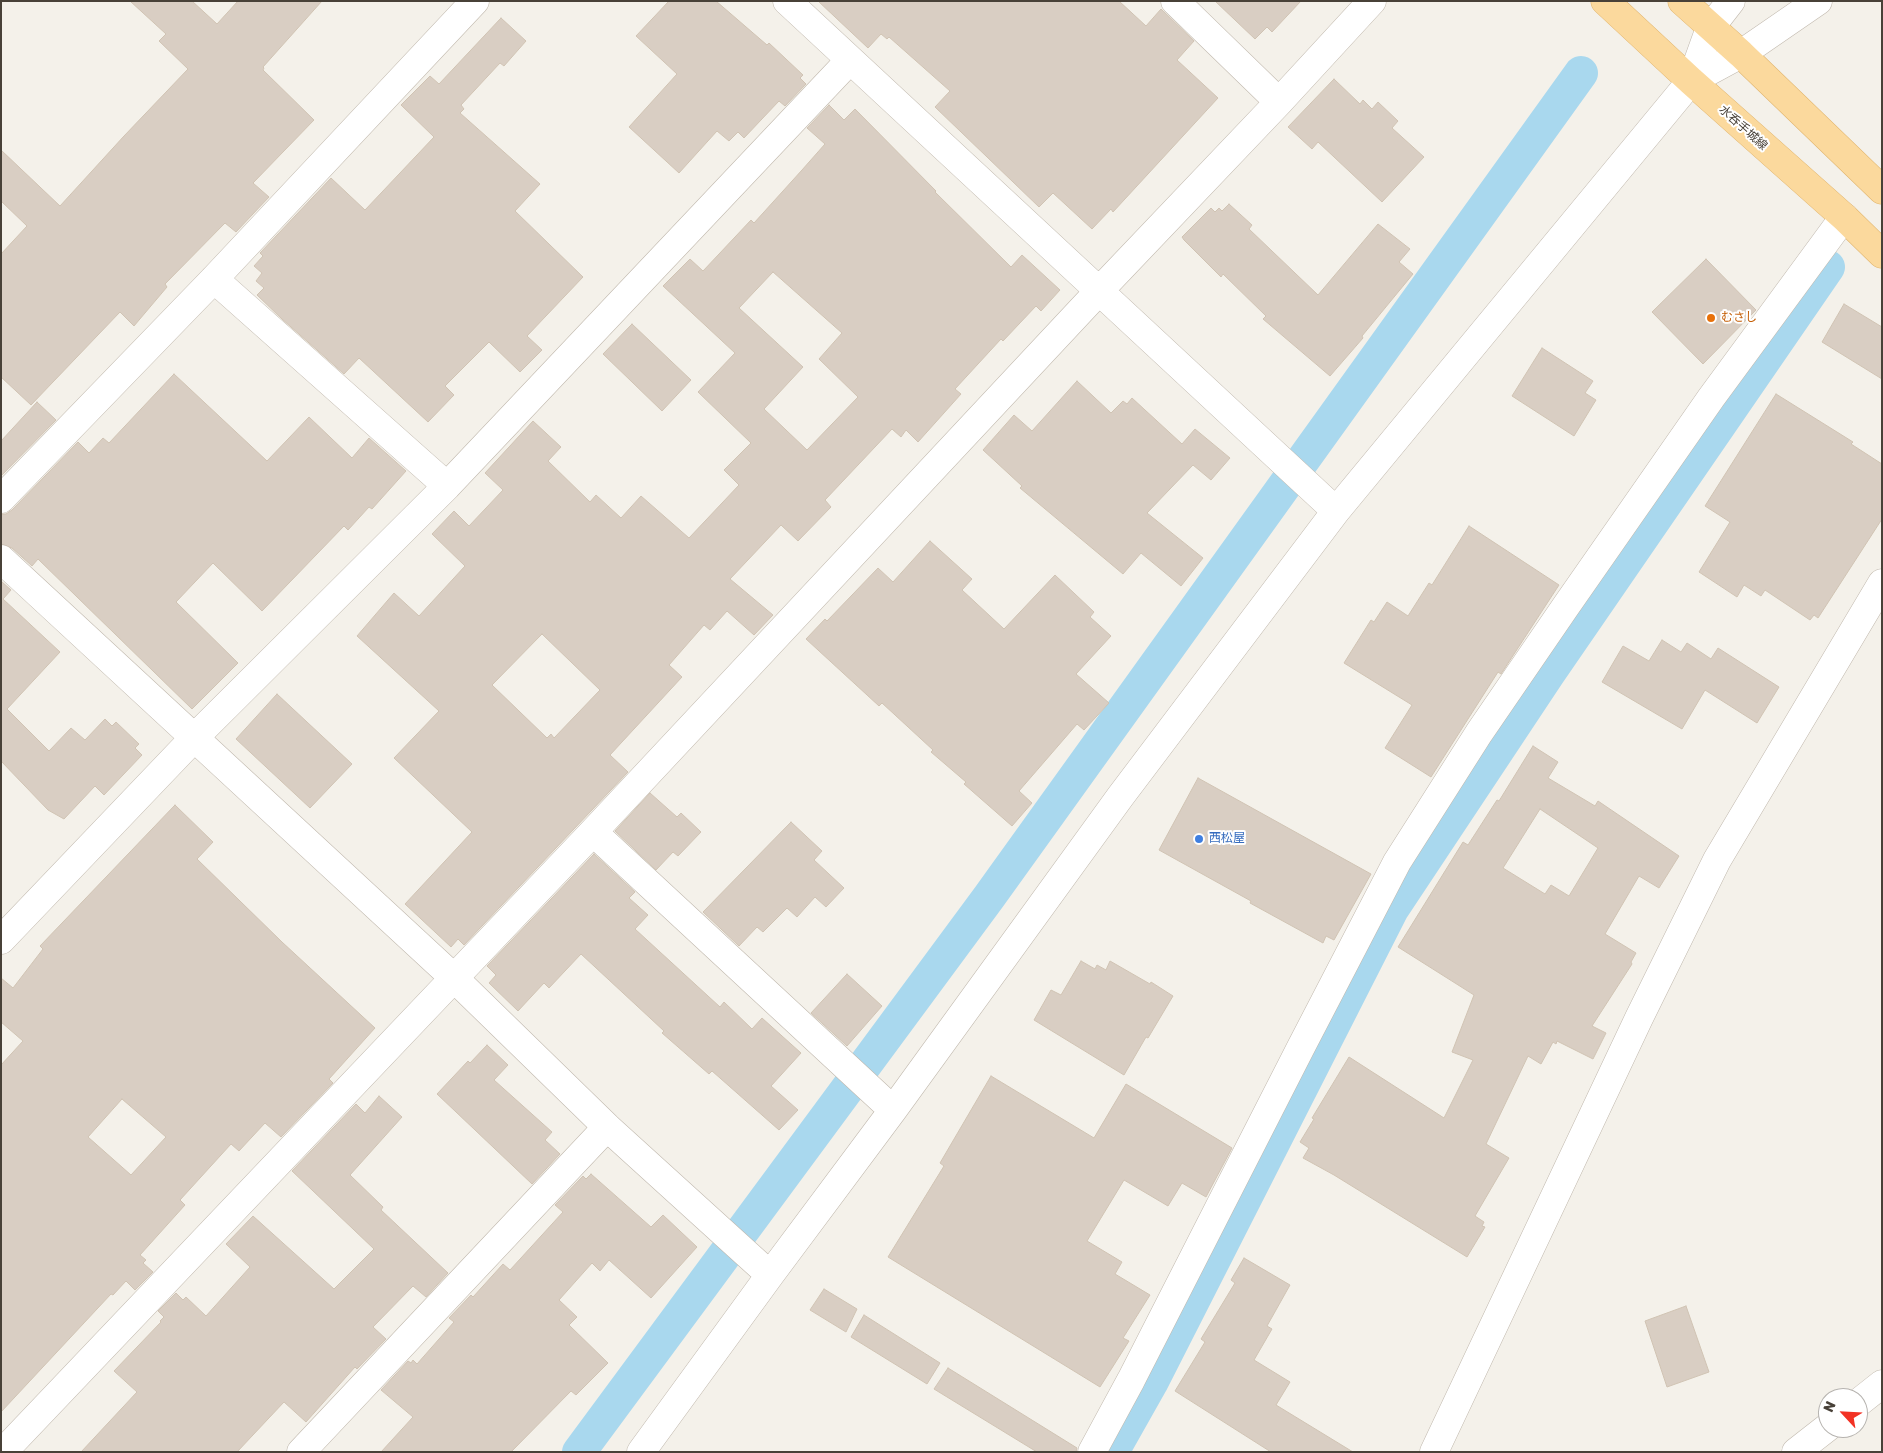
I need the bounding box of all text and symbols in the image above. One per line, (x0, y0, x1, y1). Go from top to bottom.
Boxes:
street label: 水呑手城線 (1716, 103, 1770, 153)
place label: むさし (1721, 311, 1757, 325)
marker: むさし (1705, 312, 1717, 324)
place label: 西松屋 (1209, 832, 1245, 846)
marker: 西松屋 (1193, 833, 1205, 845)
north arrow (1818, 1388, 1868, 1438)
text: N (1820, 1399, 1840, 1415)

